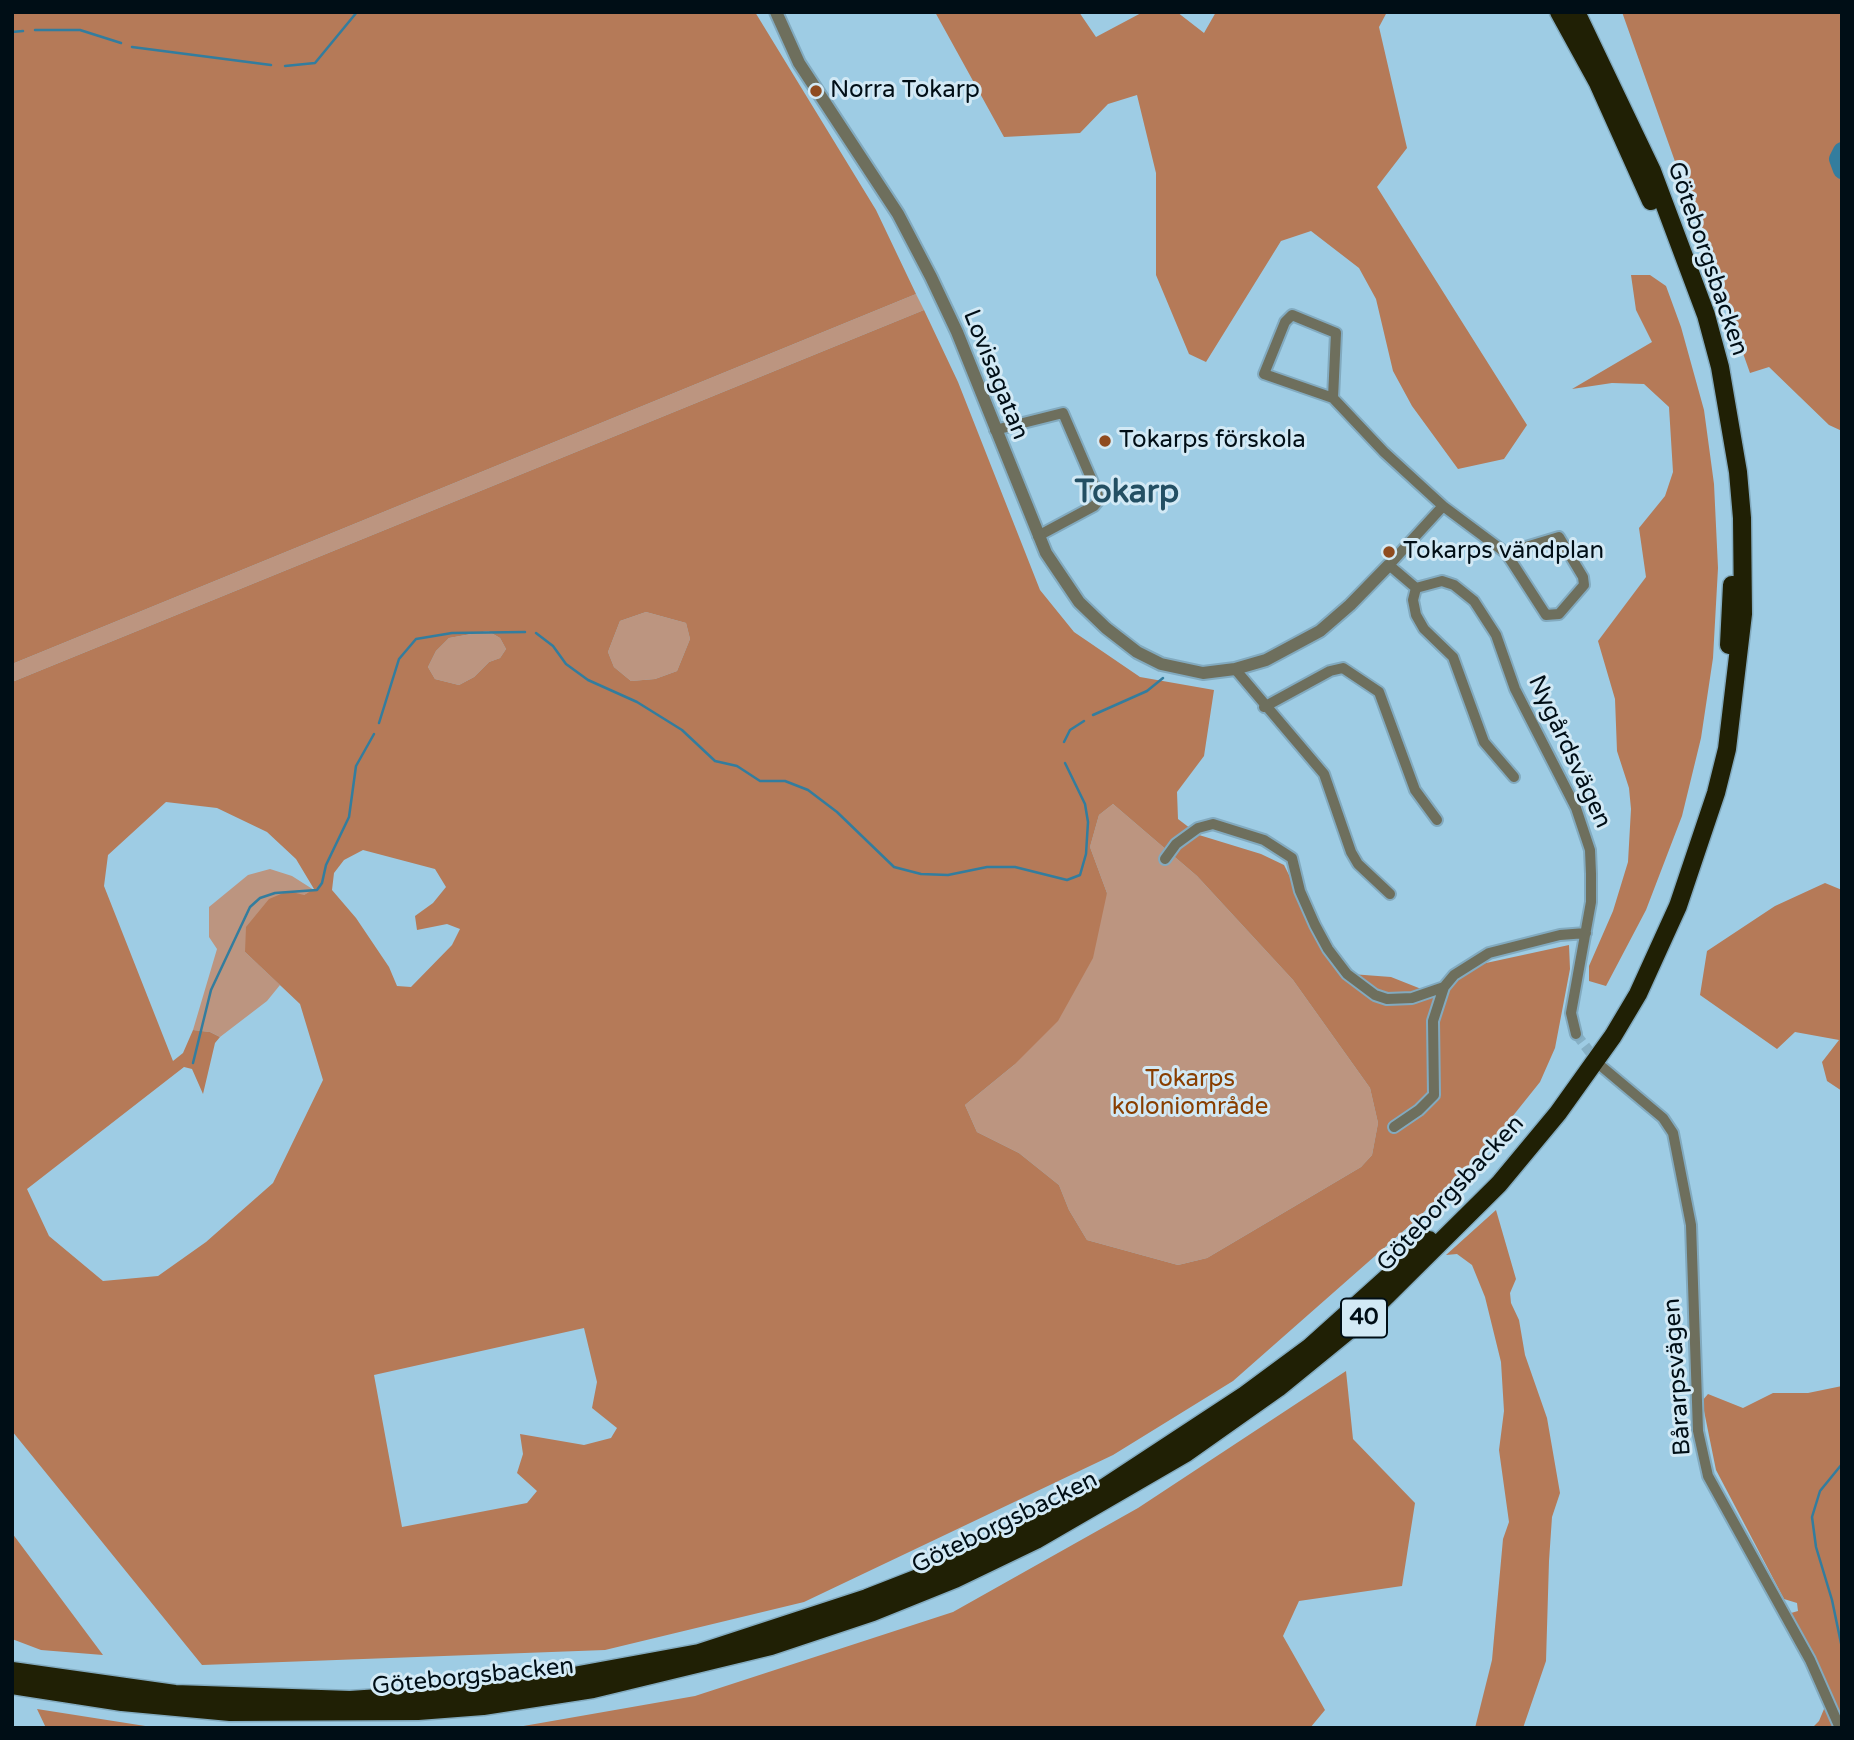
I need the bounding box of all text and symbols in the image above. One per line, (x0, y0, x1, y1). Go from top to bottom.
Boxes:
place label: Norra Tokarp (830, 77, 980, 105)
marker: Norra Tokarp (808, 83, 824, 99)
street label: Göteborgsbacken (1660, 158, 1754, 360)
street label: Lovisagatan (956, 306, 1034, 444)
place label: Tokarps förskola (1119, 427, 1306, 455)
marker: Tokarps förskola (1097, 433, 1113, 449)
district label: Tokarp (1075, 475, 1179, 513)
place label: Tokarps vändplan (1403, 538, 1604, 566)
marker: Tokarps vändplan (1381, 544, 1397, 560)
street label: Nygårdsvägen (1521, 671, 1617, 833)
park label: Tokarps koloniområde (1112, 1066, 1268, 1122)
street label: Göteborgsbacken (1371, 1110, 1531, 1278)
street label: Bårarpsvägen (1658, 1297, 1698, 1457)
road number: 40 (1341, 1298, 1387, 1338)
street label: Göteborgsbacken (907, 1466, 1103, 1580)
street label: Göteborgsbacken (371, 1652, 575, 1702)

